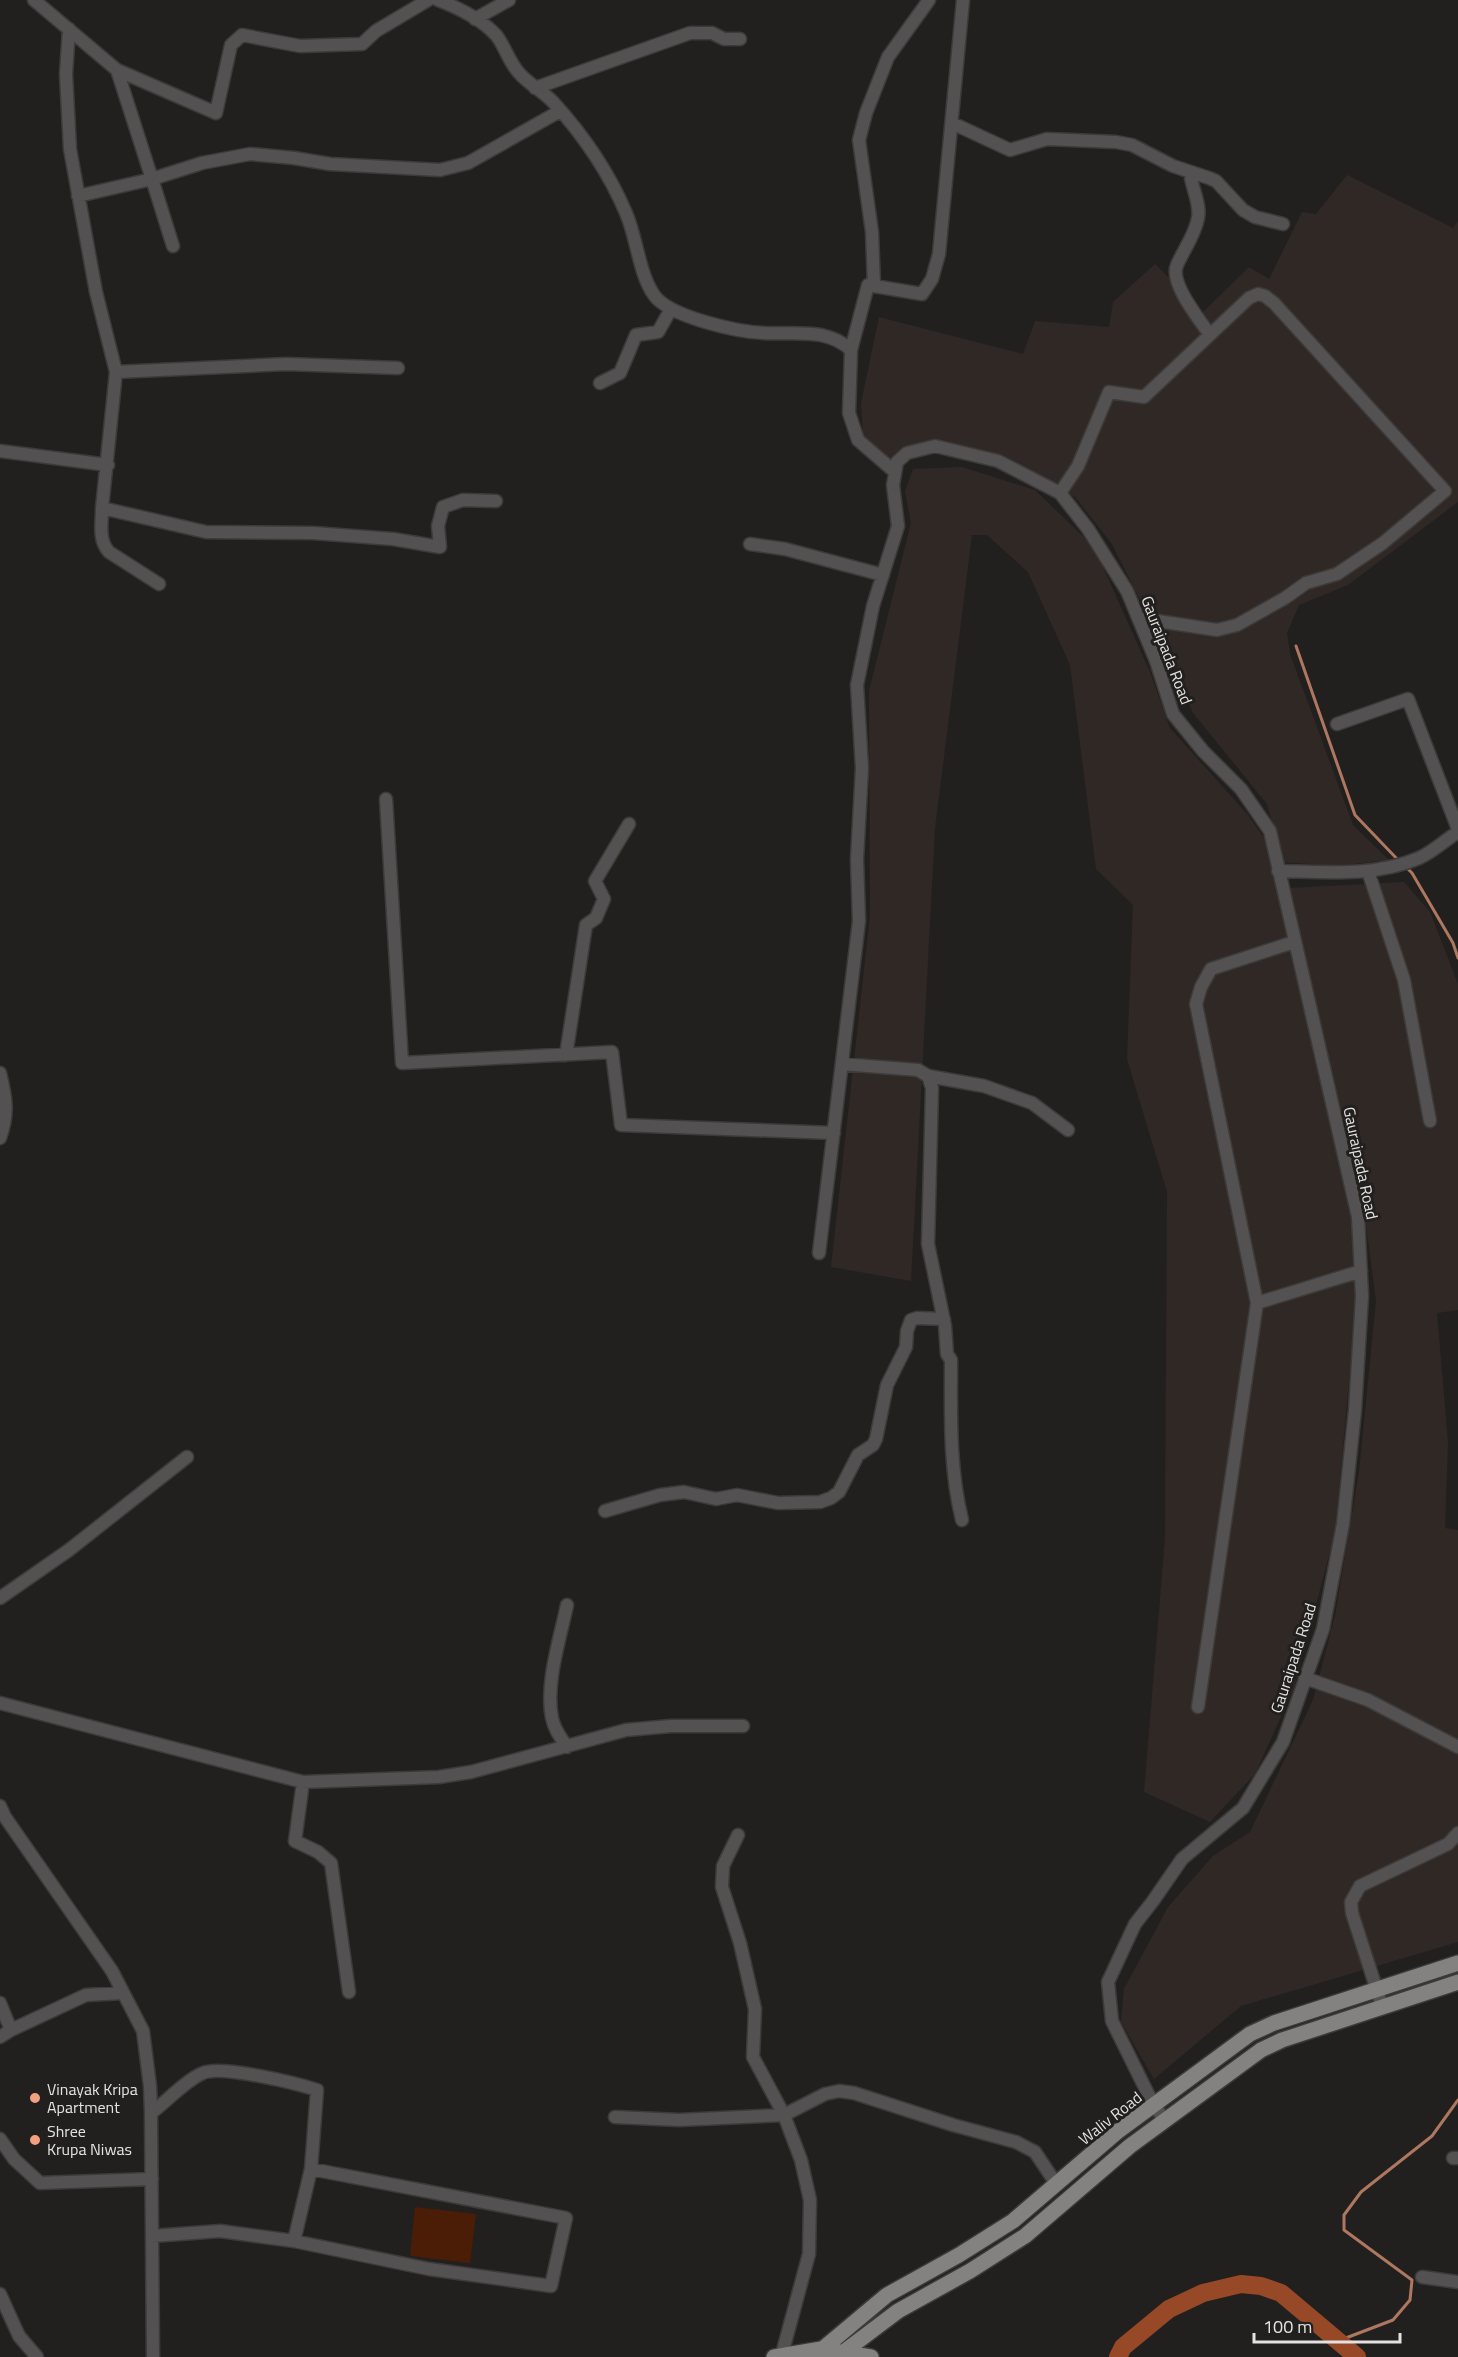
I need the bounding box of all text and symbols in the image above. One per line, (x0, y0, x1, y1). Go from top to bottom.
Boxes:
street label: Gauraipada Road (1135, 592, 1199, 708)
street label: Gauraipada Road (1337, 1104, 1385, 1222)
street label: Gauraipada Road (1264, 1600, 1322, 1716)
place label: Vinayak Kripa Apartment (47, 2077, 138, 2119)
street label: Waliv Road (1073, 2085, 1147, 2151)
marker: Vinayak Kripa Apartment (28, 2091, 42, 2105)
place label: Shree Krupa Niwas (47, 2119, 132, 2161)
marker: Shree Krupa Niwas (28, 2133, 42, 2147)
scale bar (1254, 2306, 1400, 2344)
text: 100 m (1263, 2313, 1312, 2340)

